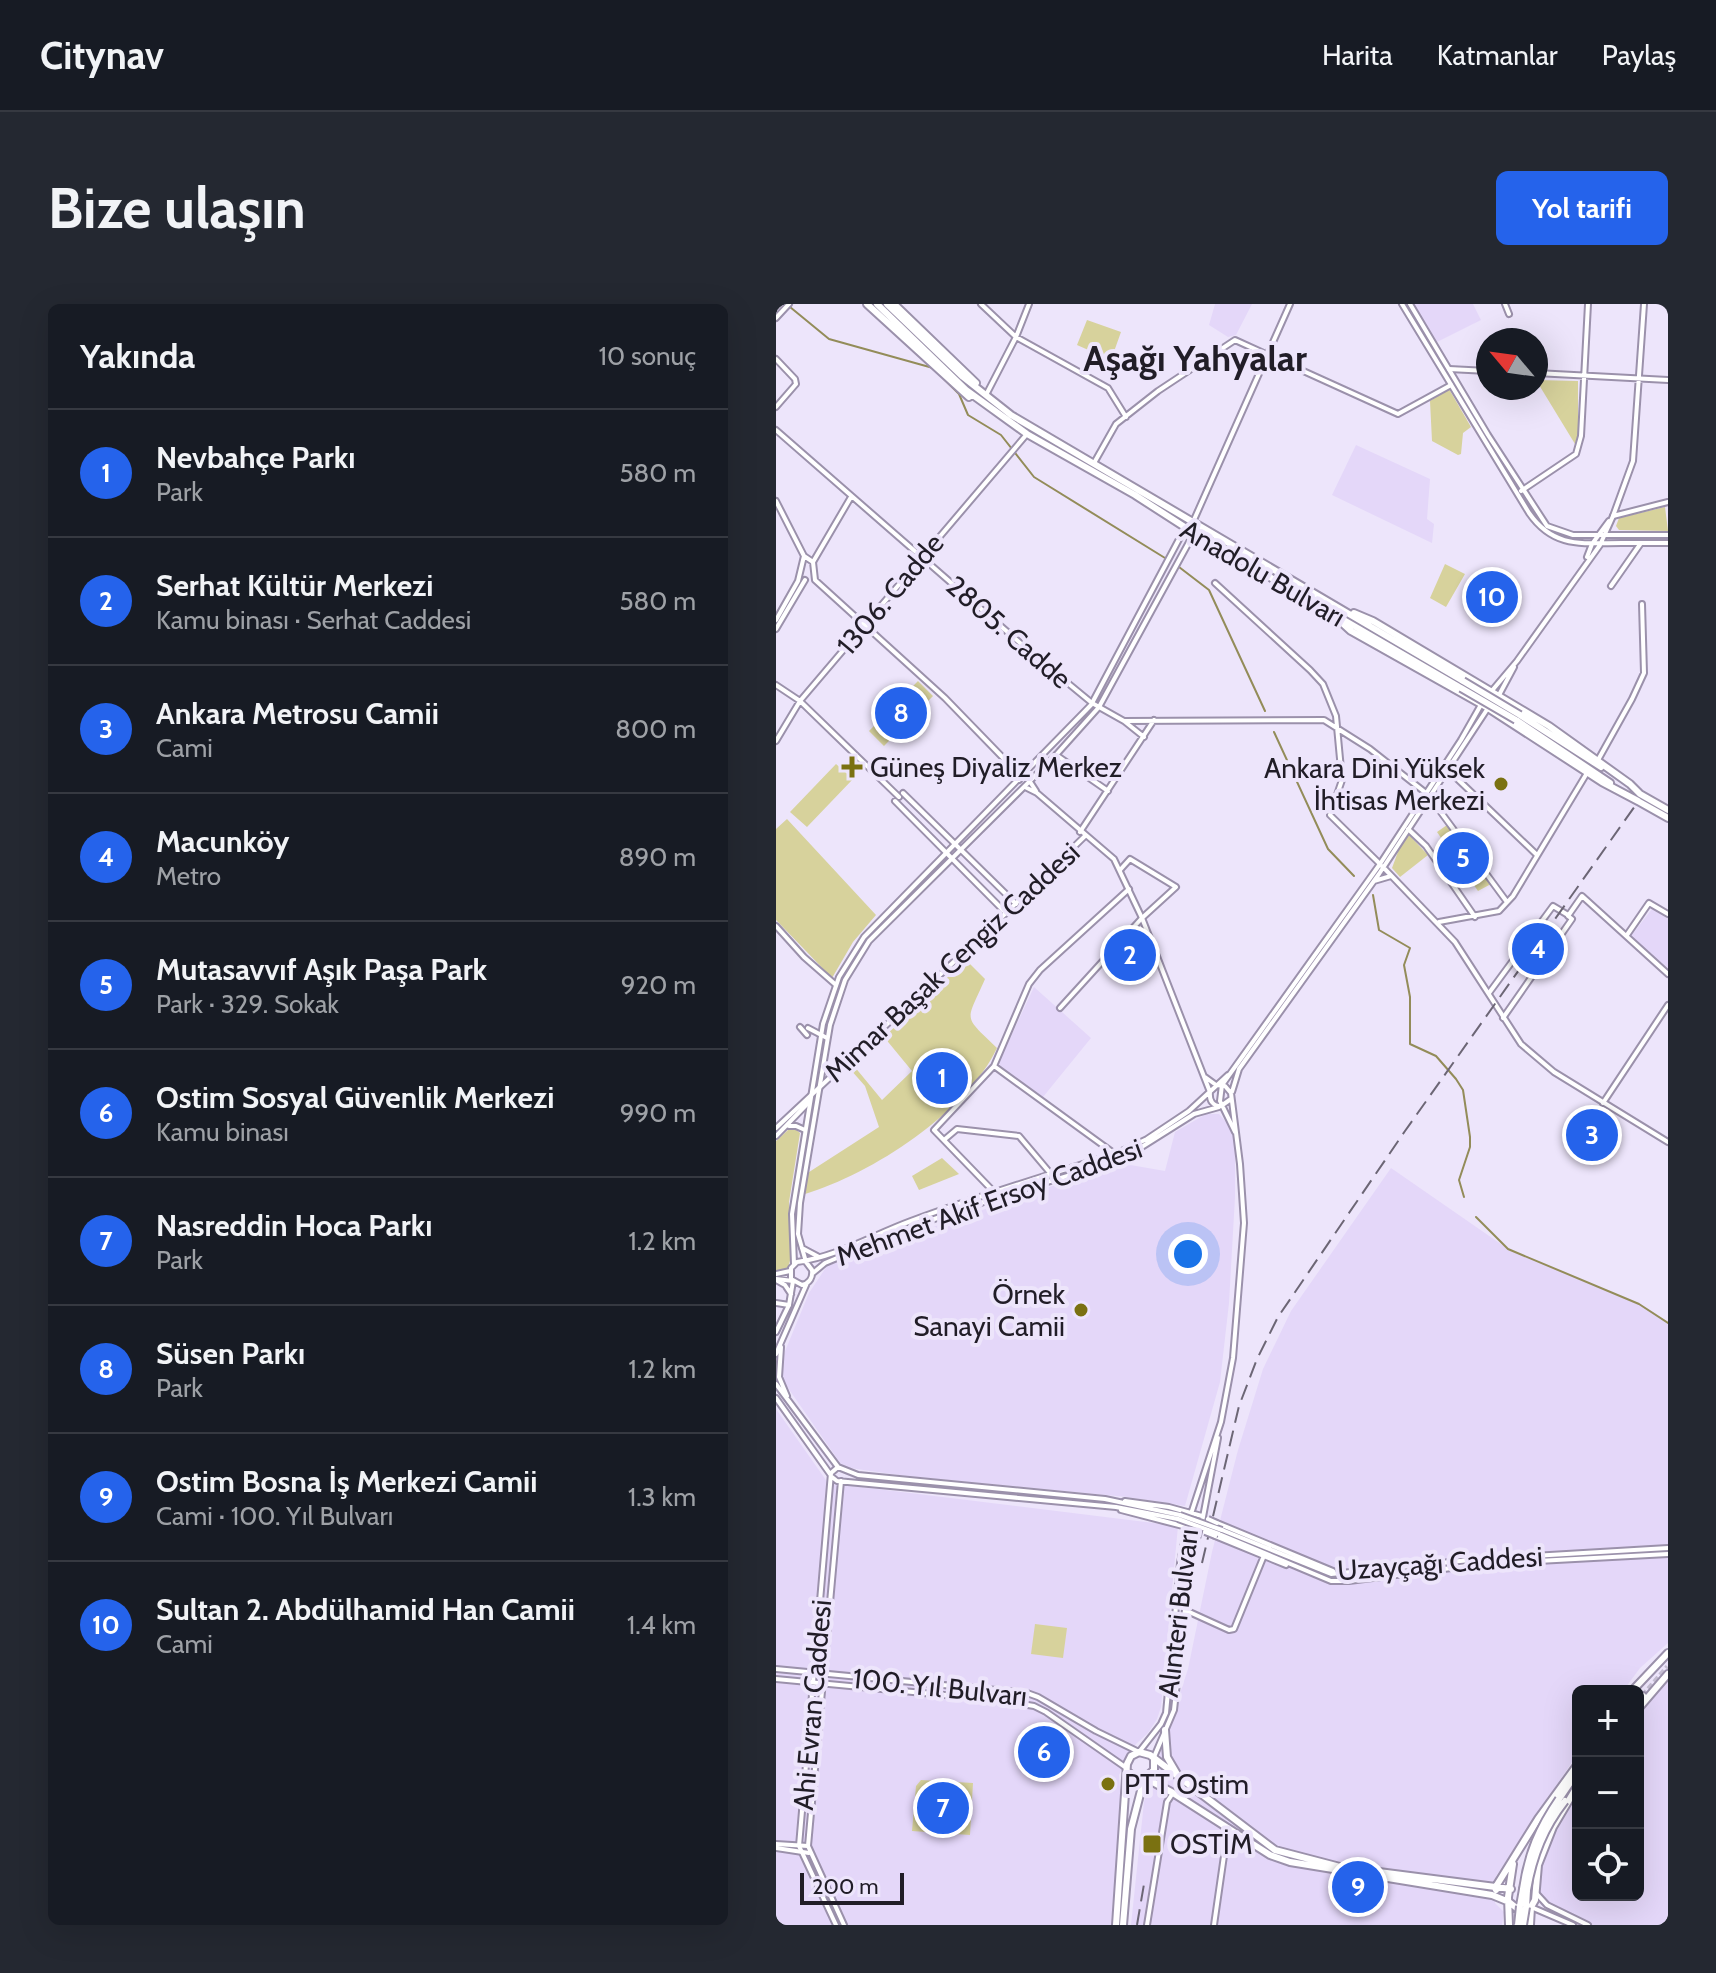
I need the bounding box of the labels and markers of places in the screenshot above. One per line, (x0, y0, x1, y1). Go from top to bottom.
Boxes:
pin: 10 (1466, 567, 1518, 627)
pin: 8 (875, 683, 927, 743)
place label: Güneş Diyaliz Merkez (870, 750, 1122, 784)
place label: Ankara Dini Yüksek İhtisas Merkezi (1264, 751, 1485, 817)
marker: Güneş Diyaliz Merkez (841, 756, 863, 778)
marker: Ankara Dini Yüksek İhtisas Merkezi (1492, 775, 1510, 793)
pin: 5 (1437, 828, 1489, 888)
pin: 4 (1512, 919, 1564, 979)
pin: 2 (1104, 925, 1156, 985)
pin: 1 (916, 1048, 968, 1108)
pin: 3 (1566, 1105, 1618, 1165)
place label: Örnek Sanayi Camii (913, 1277, 1065, 1343)
marker: Örnek Sanayi Camii (1072, 1301, 1090, 1319)
pin: 6 (1018, 1722, 1070, 1782)
place label: PTT Ostim (1124, 1767, 1249, 1801)
marker: PTT Ostim (1099, 1775, 1117, 1793)
pin: 7 (917, 1778, 969, 1838)
place label: OSTİM (1170, 1827, 1253, 1861)
marker: OSTİM (1141, 1833, 1163, 1855)
pin: 9 (1332, 1857, 1384, 1917)

